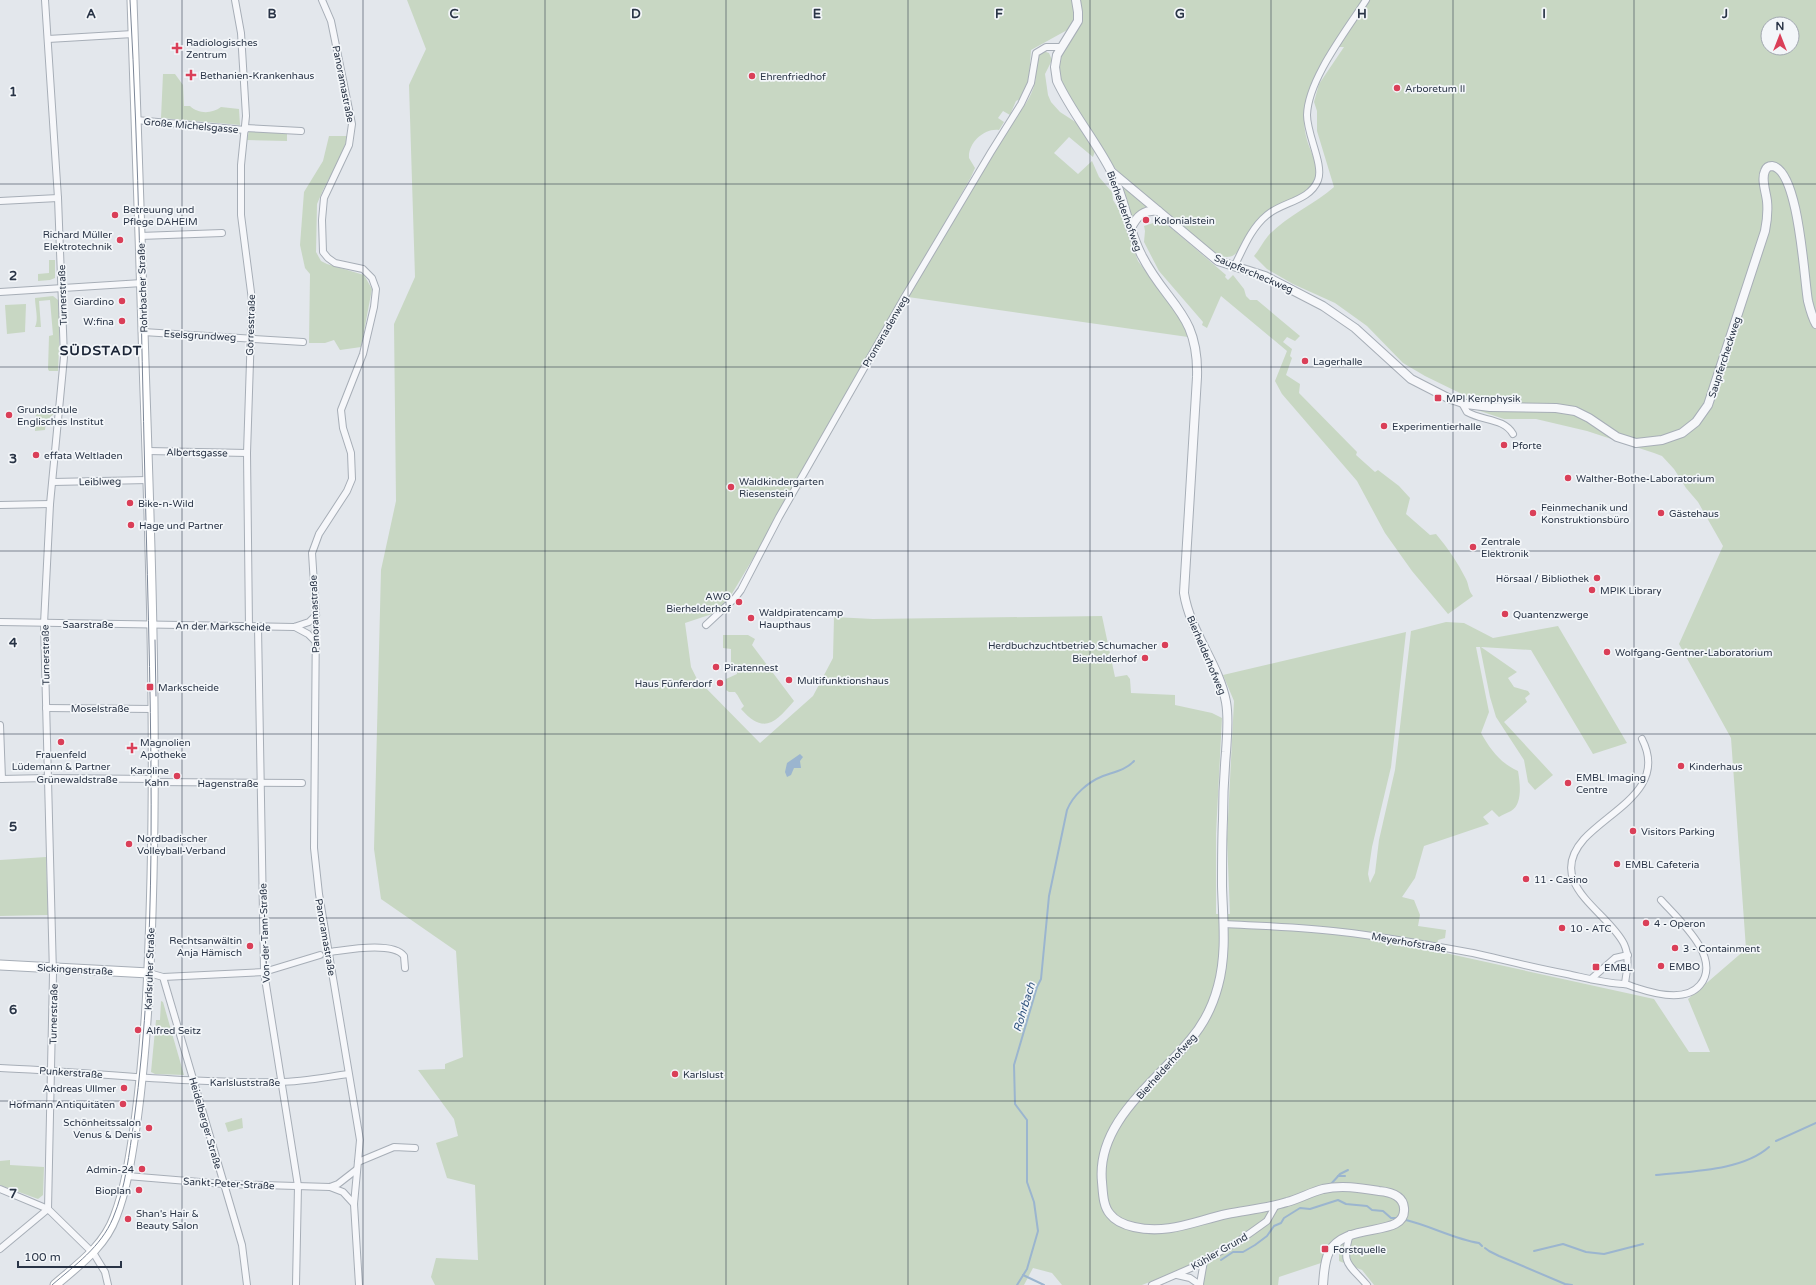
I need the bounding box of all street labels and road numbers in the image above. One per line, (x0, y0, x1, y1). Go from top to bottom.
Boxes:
street label: Panoramastraße (330, 45, 356, 124)
street label: Große Michelsgasse (143, 116, 239, 136)
street label: Bierhelderhofweg (1104, 170, 1144, 253)
street label: Rohrbacher Straße (135, 243, 151, 333)
street label: Saupfercheckweg (1212, 252, 1295, 296)
street label: Turnerstraße (56, 264, 70, 326)
street label: Görresstraße (244, 294, 258, 356)
street label: Promenadenweg (860, 294, 911, 369)
street label: Saupfercheckweg (1706, 315, 1744, 399)
street label: Eselsgrundweg (163, 328, 236, 344)
street label: Albertsgasse (166, 446, 228, 460)
street label: Leiblweg (79, 476, 121, 488)
street label: Panoramastraße (308, 574, 322, 653)
street label: Bierhelderhofweg (1184, 614, 1228, 697)
street label: Saarstraße (63, 619, 114, 631)
street label: An der Markscheide (175, 620, 271, 634)
street label: Turnerstraße (39, 624, 53, 685)
street label: Moselstraße (71, 703, 129, 715)
street label: Grünewaldstraße (36, 774, 118, 786)
street label: Hagenstraße (198, 778, 259, 790)
street label: Von-der-Tann-Straße (257, 883, 273, 983)
street label: Panoramastraße (312, 898, 338, 977)
street label: Karlsruher Straße (143, 927, 157, 1010)
street label: Meyerhofstraße (1371, 931, 1447, 956)
street label: Sickingenstraße (37, 962, 113, 978)
street label: Turnerstraße (47, 983, 61, 1045)
street label: Bierhelderhofweg (1134, 1031, 1200, 1102)
street label: Punkerstraße (39, 1065, 103, 1081)
street label: Heidelberger Straße (186, 1076, 224, 1171)
street label: Karlsluststraße (210, 1077, 281, 1089)
street label: Sankt-Peter-Straße (183, 1176, 275, 1192)
street label: Kühler Grund (1189, 1231, 1250, 1273)

